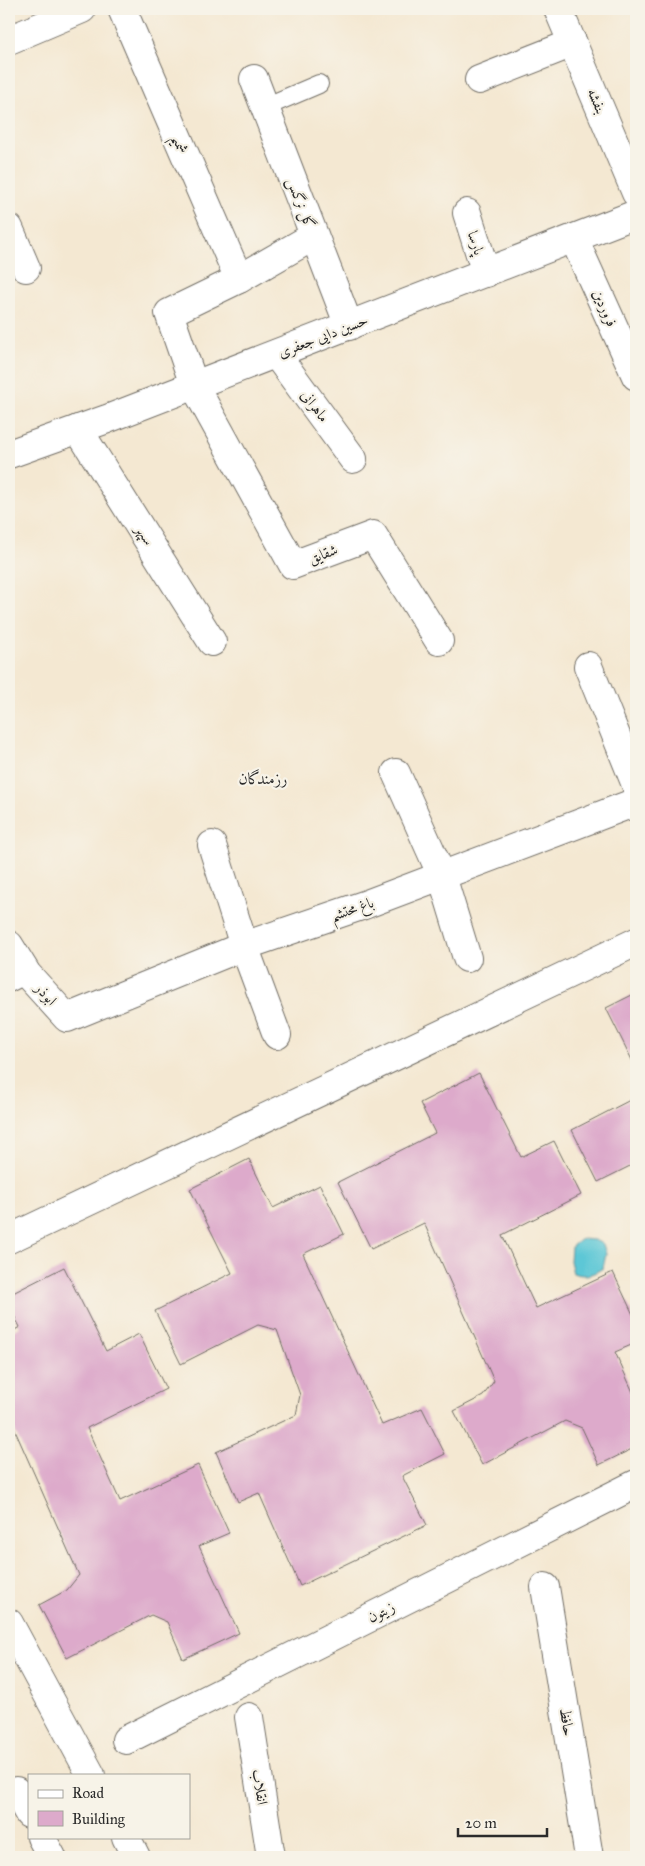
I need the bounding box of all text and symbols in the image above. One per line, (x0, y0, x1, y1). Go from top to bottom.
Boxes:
street label: بنفشه (584, 85, 610, 117)
street label: شمیم (163, 132, 192, 159)
street label: گل نرگس (282, 175, 319, 231)
street label: پارسا (462, 229, 489, 259)
street label: فروردین (588, 287, 621, 330)
street label: حسین دایی جعفری (276, 311, 371, 362)
street label: ماهرانی (296, 386, 333, 426)
street label: سپهر (130, 520, 158, 549)
street label: شقایق (306, 540, 340, 568)
district label: رزمندگان (239, 769, 287, 788)
street label: باغ محتشم (328, 893, 378, 930)
street label: ابوذر (30, 978, 61, 1009)
street label: زیتون (364, 1598, 398, 1627)
street label: حافظ (556, 1707, 578, 1737)
street label: انقلاب (248, 1768, 272, 1806)
legend (28, 1774, 190, 1838)
text: Road (72, 1784, 104, 1802)
scale bar (458, 1806, 546, 1838)
text: Building (72, 1810, 126, 1828)
text: 20 m (465, 1814, 497, 1832)

